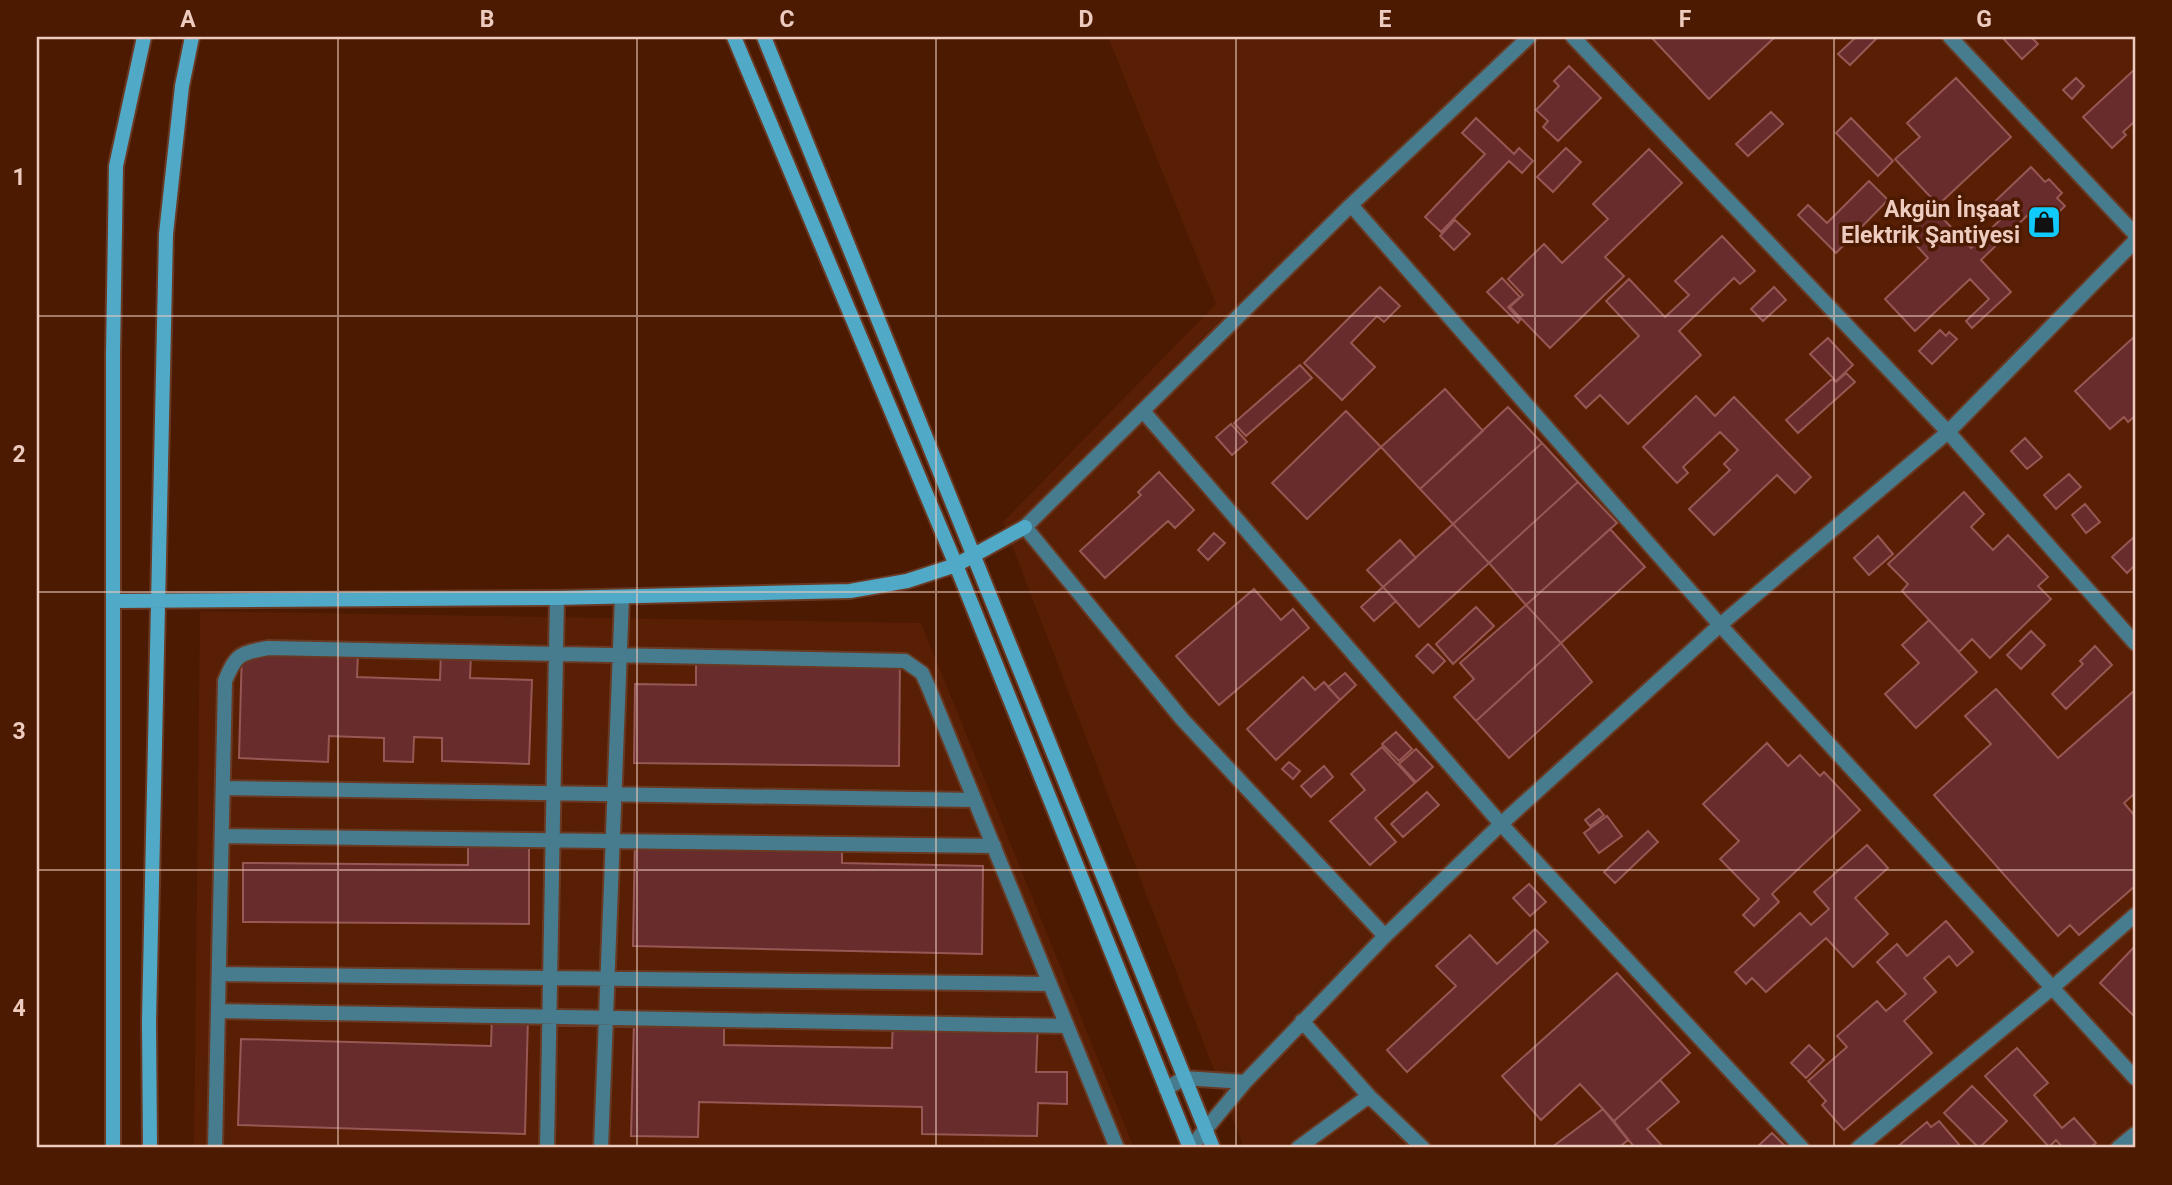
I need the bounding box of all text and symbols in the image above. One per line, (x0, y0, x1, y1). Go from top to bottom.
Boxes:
text: A (180, 6, 196, 33)
text: B (480, 6, 494, 33)
text: C (779, 6, 795, 33)
text: D (1079, 6, 1093, 33)
text: E (1379, 6, 1392, 33)
text: F (1679, 6, 1692, 33)
text: G (1976, 6, 1992, 33)
text: 1 (12, 164, 26, 191)
place label: Akgün İnşaat Elektrik Şantiyesi (1841, 195, 2020, 249)
shop icon: Akgün İnşaat Elektrik Şantiyesi (2025, 203, 2063, 241)
text: 2 (12, 441, 26, 468)
text: 3 (12, 718, 26, 745)
text: 4 (12, 995, 26, 1022)

